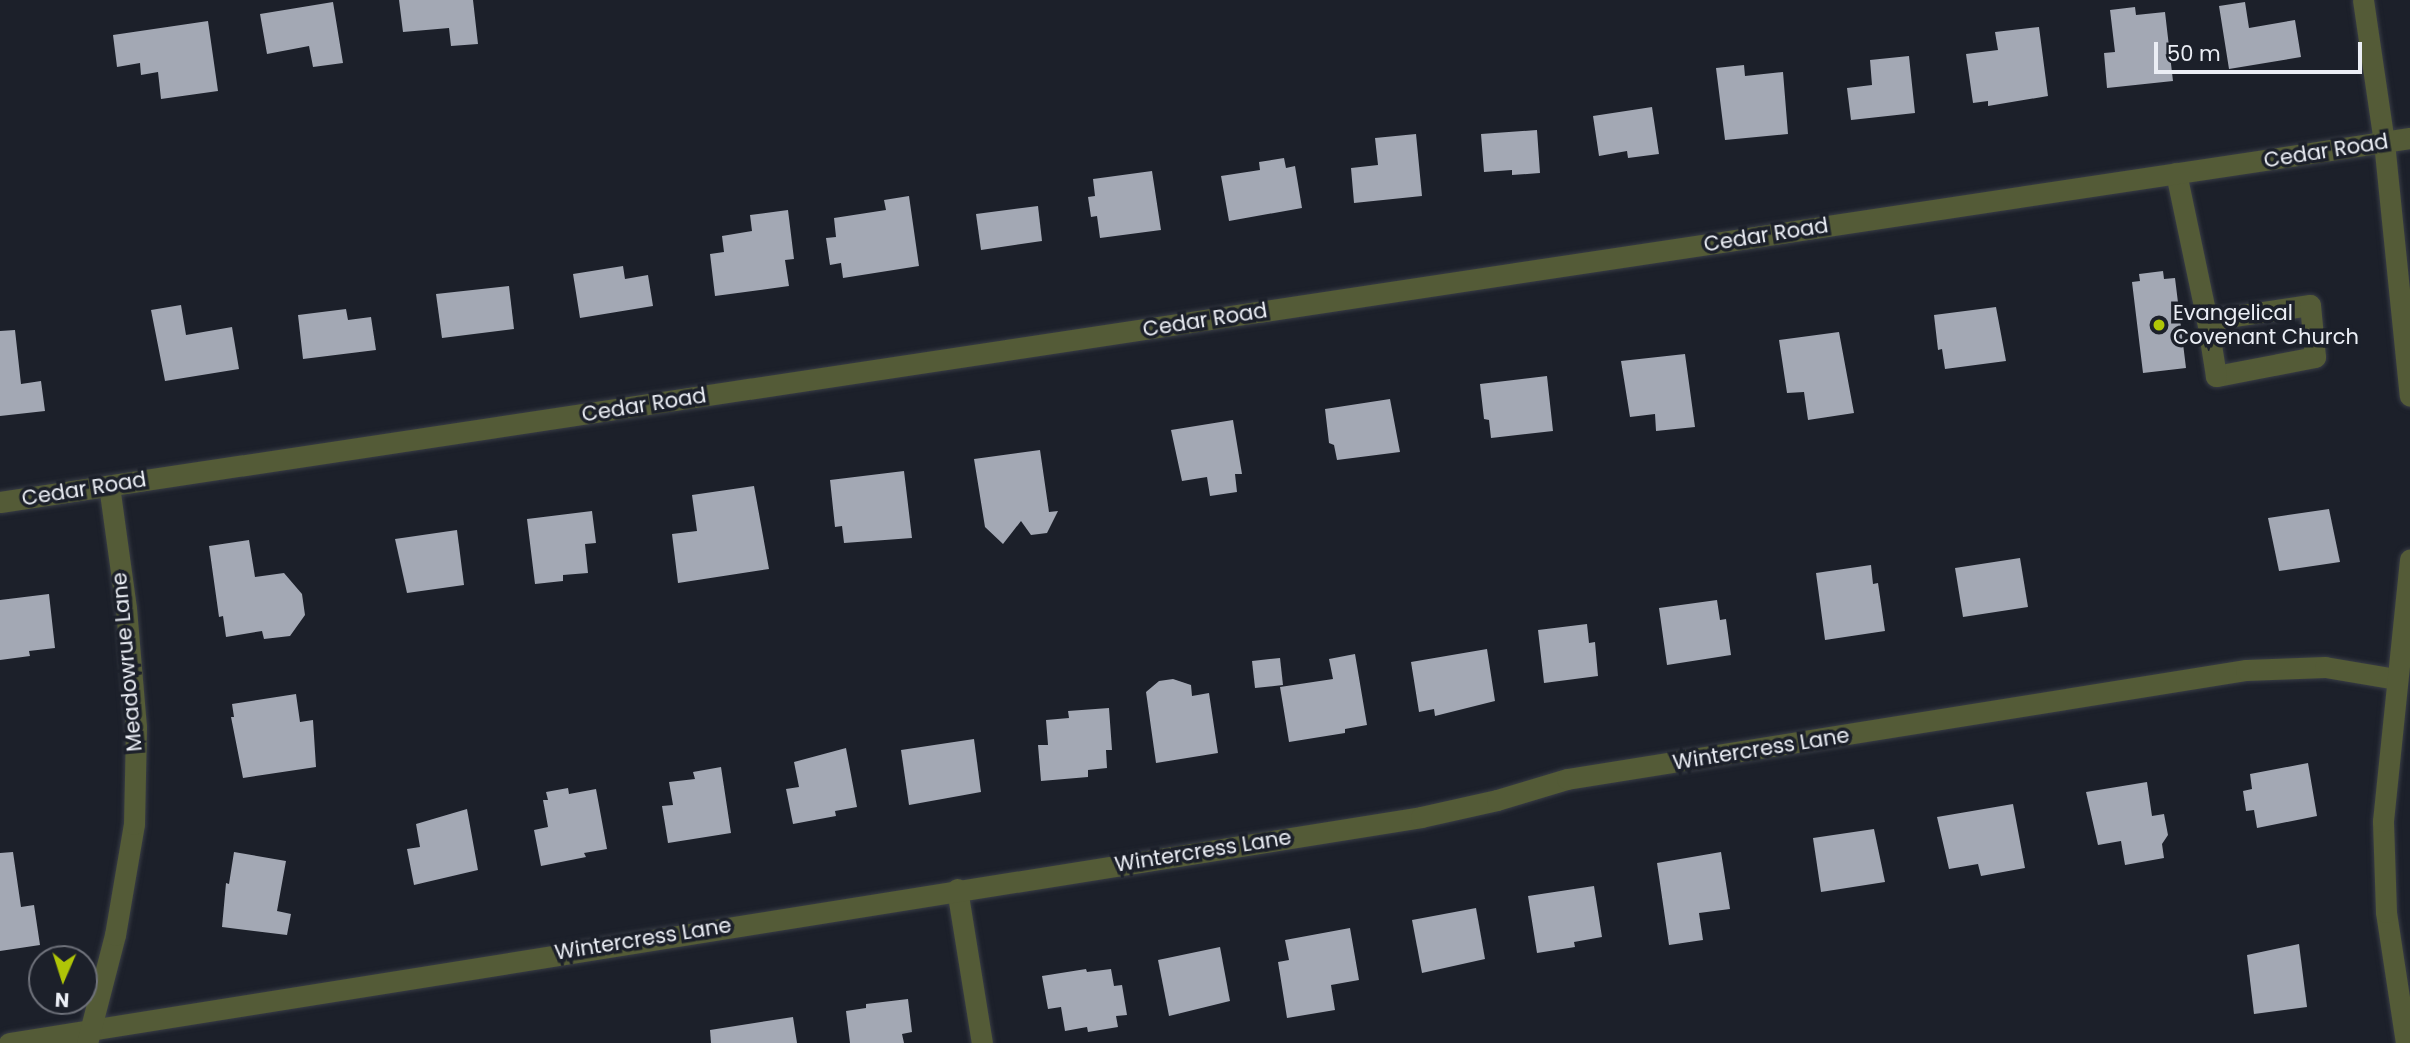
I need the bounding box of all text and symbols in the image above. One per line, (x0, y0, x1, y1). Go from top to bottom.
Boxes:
scale bar (2158, 28, 2366, 72)
text: 50 m (2167, 39, 2221, 68)
street label: Cedar Road (2262, 129, 2390, 173)
street label: Cedar Road (1702, 213, 1830, 257)
street label: Cedar Road (1141, 298, 1269, 342)
place label: Evangelical Covenant Church (2173, 300, 2359, 350)
marker: Evangelical Covenant Church (2151, 317, 2167, 333)
street label: Cedar Road (580, 383, 708, 427)
street label: Cedar Road (20, 467, 148, 511)
street label: Meadowrue Lane (107, 571, 147, 753)
street label: Wintercress Lane (1671, 723, 1851, 775)
street label: Wintercress Lane (1113, 825, 1293, 877)
street label: Wintercress Lane (553, 913, 733, 965)
north arrow (28, 945, 98, 1015)
text: N (54, 986, 70, 1013)

